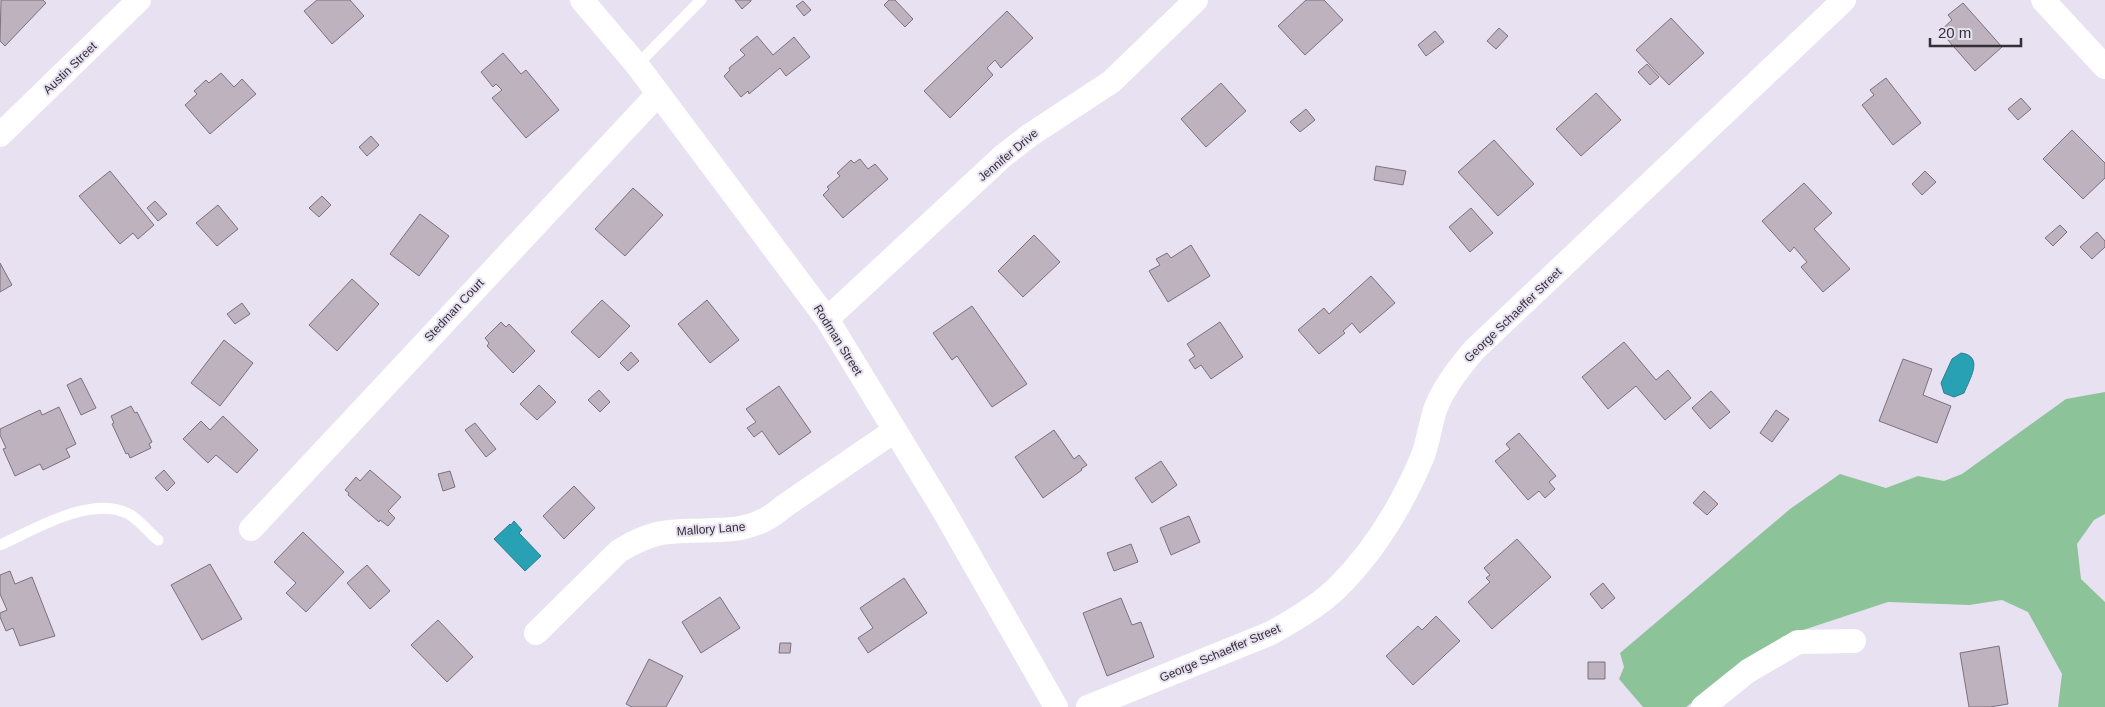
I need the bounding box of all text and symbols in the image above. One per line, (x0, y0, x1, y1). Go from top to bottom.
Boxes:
scale bar (1930, 15, 2021, 47)
text: 20 m (1938, 24, 1971, 41)
street label: Austin Street (40, 39, 100, 97)
street label: Jennifer Drive (975, 126, 1041, 184)
street label: George Schaeffer Street (1461, 264, 1565, 365)
street label: Stedman Court (421, 275, 487, 344)
street label: Rodman Street (811, 302, 866, 378)
street label: Mallory Lane (676, 520, 746, 538)
street label: George Schaeffer Street (1157, 621, 1283, 685)

